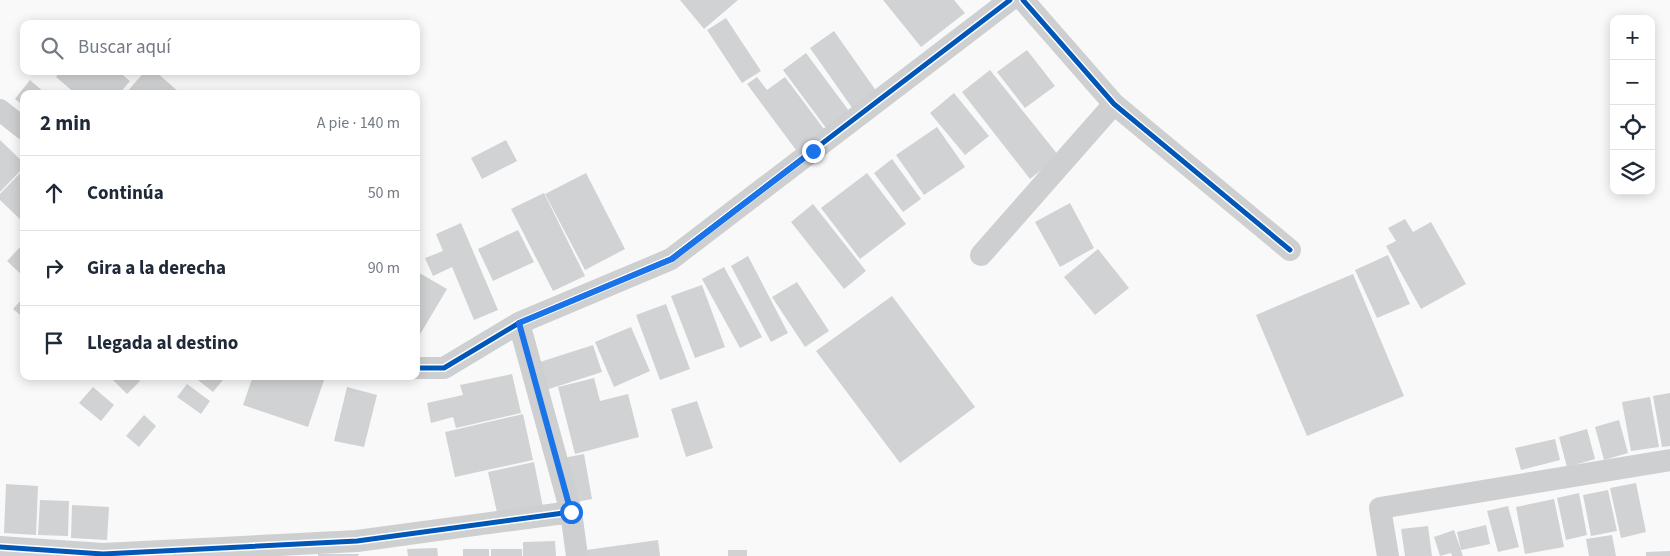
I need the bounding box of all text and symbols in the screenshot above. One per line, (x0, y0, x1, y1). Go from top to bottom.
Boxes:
map controls (1610, 15, 1655, 195)
button: + (1610, 15, 1655, 60)
search box (20, 20, 420, 75)
icon: search (38, 34, 66, 62)
text: Buscar aquí (78, 34, 171, 61)
button: − (1610, 60, 1655, 105)
button: locate (1610, 105, 1655, 150)
text: 2 min (40, 108, 91, 138)
text: A pie · 140 m (317, 112, 400, 134)
route end (802, 140, 825, 163)
button: layers (1610, 150, 1655, 195)
icon: ahead (40, 179, 68, 207)
text: Continúa (87, 180, 164, 207)
text: 50 m (368, 182, 400, 204)
icon: right (40, 254, 68, 282)
text: Gira a la derecha (87, 255, 226, 282)
text: 90 m (368, 257, 400, 279)
icon: arrive (40, 329, 68, 357)
text: Llegada al destino (87, 330, 238, 357)
route start (560, 501, 583, 524)

